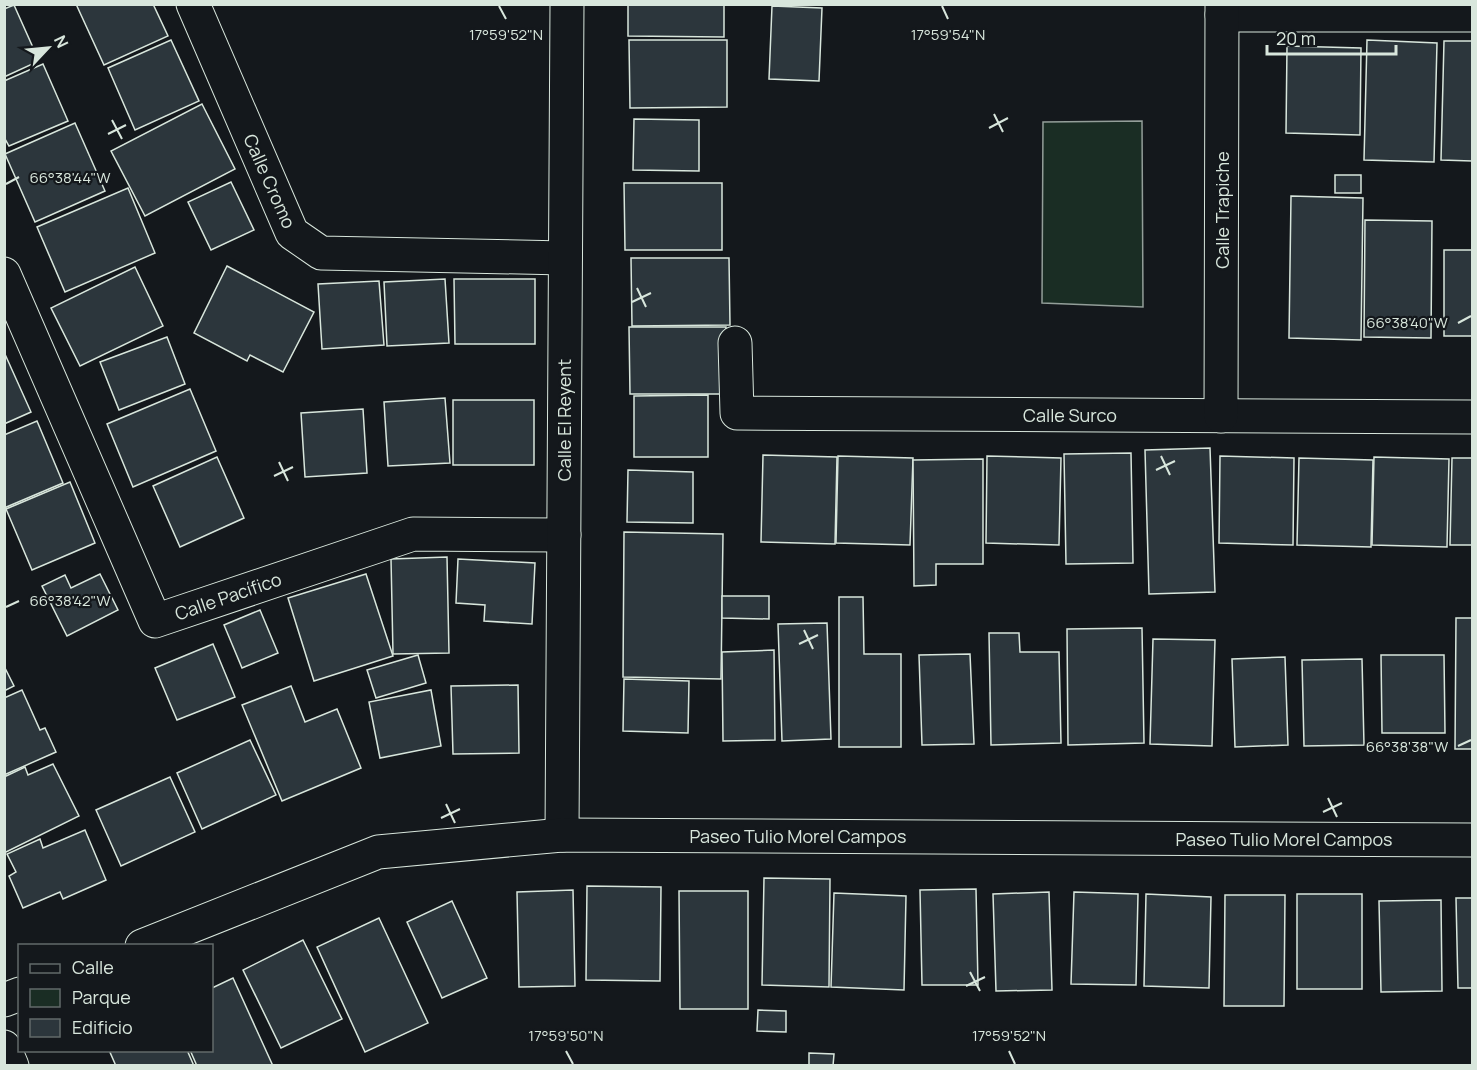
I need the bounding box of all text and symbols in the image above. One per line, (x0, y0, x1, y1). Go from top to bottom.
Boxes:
north arrow (18, 18, 78, 78)
scale bar (1267, 18, 1396, 56)
text: 17°59'52"N (469, 24, 543, 45)
text: 17°59'54"N (911, 24, 985, 45)
text: 20 m (1276, 26, 1316, 50)
text: N (49, 31, 74, 51)
street label: Calle Cromo (238, 130, 302, 232)
street label: Calle Trapiche (1210, 151, 1234, 269)
text: 66°38'44"W (29, 167, 111, 188)
text: 66°38'40"W (1366, 312, 1448, 333)
street label: Calle El Reyent (552, 359, 576, 481)
street label: Calle Surco (1023, 403, 1117, 427)
street label: Calle Pacífico (172, 567, 284, 625)
text: 66°38'42"W (29, 590, 111, 611)
text: 66°38'38"W (1366, 736, 1448, 757)
street label: Paseo Tulio Morel Campos (689, 824, 907, 848)
street label: Paseo Tulio Morel Campos (1175, 827, 1393, 851)
legend (18, 944, 213, 1052)
text: Calle (72, 955, 114, 979)
text: Parque (72, 985, 131, 1009)
text: Edificio (72, 1015, 133, 1039)
text: 17°59'50"N (528, 1025, 604, 1046)
text: 17°59'52"N (972, 1025, 1046, 1046)

